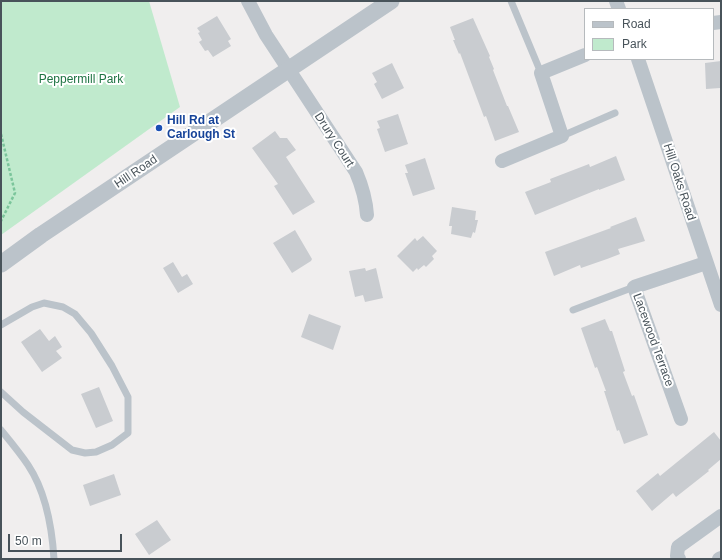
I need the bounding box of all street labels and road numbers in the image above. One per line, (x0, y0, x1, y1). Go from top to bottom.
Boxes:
street label: Drury Court (311, 110, 357, 170)
street label: Hill Oaks Road (660, 142, 698, 222)
street label: Hill Road (112, 152, 160, 192)
street label: Lacewood Terrace (629, 291, 677, 389)

